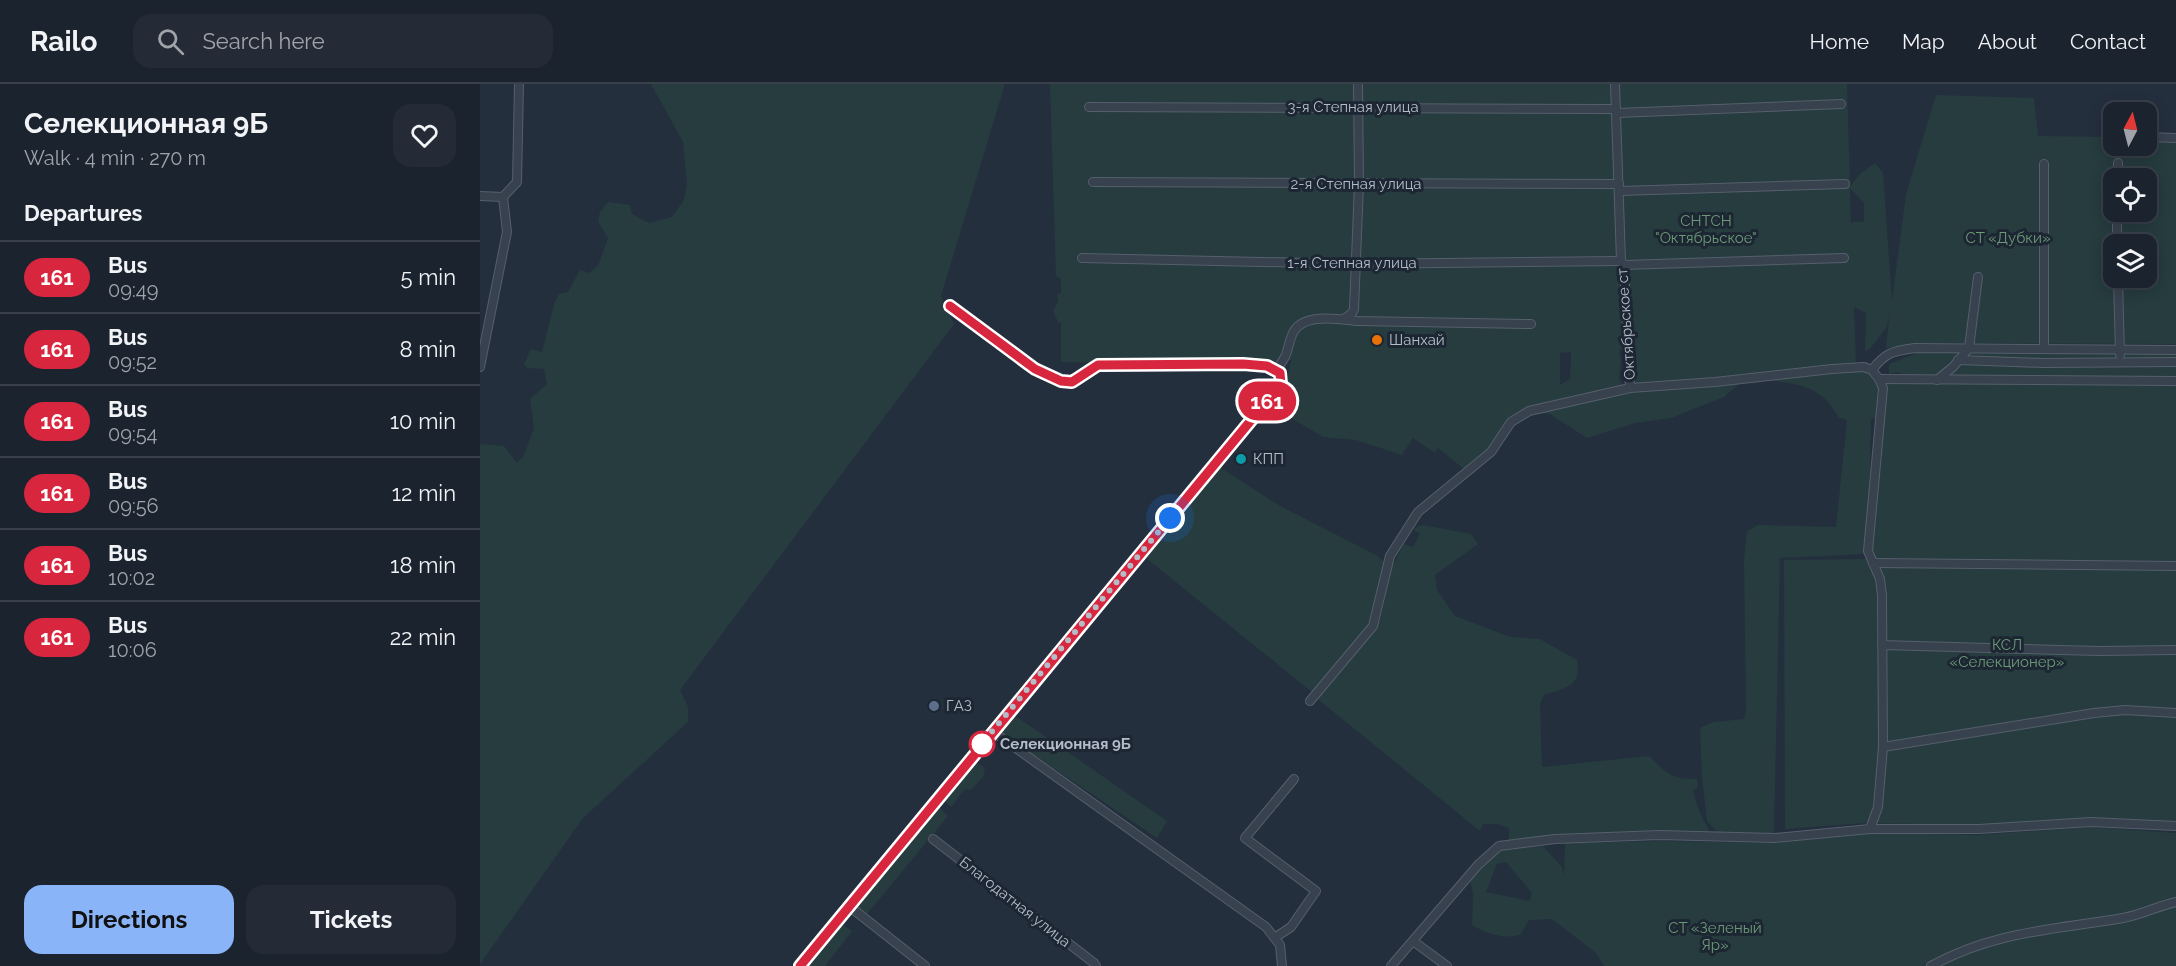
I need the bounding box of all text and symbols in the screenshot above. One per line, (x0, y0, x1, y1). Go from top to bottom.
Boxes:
search box (133, 14, 553, 68)
text: Railo (30, 25, 97, 58)
icon: search (154, 25, 187, 58)
text: Search here (202, 28, 325, 54)
text: Home (1810, 29, 1869, 54)
text: Map (1902, 29, 1945, 54)
text: About (1978, 29, 2037, 54)
text: Contact (2070, 29, 2146, 54)
street label: 3-я Степная улица (1287, 98, 1419, 116)
north arrow (2103, 102, 2157, 156)
map controls (2103, 102, 2157, 288)
button: heart (393, 104, 456, 167)
text: Селекционная 9Б (24, 107, 268, 140)
text: Walk · 4 min · 270 m (24, 146, 206, 170)
button: locate (2103, 168, 2157, 222)
street label: 2-я Степная улица (1290, 175, 1422, 193)
text: Departures (24, 200, 142, 226)
park label: СНТСН "Октябрьское" (1655, 212, 1757, 247)
park label: СТ «Дубки» (1965, 229, 2051, 247)
button: layers (2103, 234, 2157, 288)
text: Bus (108, 252, 147, 278)
street label: 1-я Степная улица (1287, 254, 1417, 272)
text: 5 min (401, 264, 456, 290)
text: 161 (40, 265, 74, 290)
street label: Октябрьское ст (1613, 267, 1639, 381)
text: 09:49 (108, 278, 158, 302)
text: Bus (108, 324, 147, 350)
place label: Шанхай (1389, 331, 1445, 349)
marker: Шанхай (1370, 333, 1384, 347)
text: 8 min (400, 336, 456, 362)
text: 161 (40, 337, 74, 362)
text: 09:52 (108, 350, 157, 374)
line badge: 161 (1232, 382, 1302, 420)
text: 161 (1250, 389, 1284, 414)
text: Bus (108, 396, 147, 422)
text: 10 min (390, 408, 456, 434)
text: 161 (40, 409, 74, 434)
text: 09:54 (108, 422, 158, 446)
place label: КПП (1253, 450, 1284, 468)
marker: КПП (1234, 452, 1248, 466)
text: Bus (108, 468, 147, 494)
text: 12 min (392, 480, 456, 506)
text: 161 (40, 481, 74, 506)
text: 09:56 (108, 494, 159, 518)
your location (1155, 503, 1185, 533)
text: Bus (108, 540, 147, 566)
text: 18 min (390, 552, 456, 578)
text: 161 (40, 553, 74, 578)
text: 10:02 (108, 566, 155, 590)
text: Bus (108, 612, 147, 638)
text: 22 min (390, 624, 456, 650)
text: 161 (40, 625, 74, 650)
park label: КСЛ «Селекционер» (1950, 636, 2064, 671)
text: 10:06 (108, 638, 157, 662)
place label: ГАЗ (946, 697, 972, 715)
marker: ГАЗ (927, 699, 941, 713)
marker: Селекционная 9Б (969, 731, 995, 757)
place label: Селекционная 9Б (1000, 735, 1131, 753)
street label: Благодатная улица (956, 853, 1074, 951)
button: Directions (24, 885, 234, 954)
button: Tickets (246, 885, 456, 954)
park label: СТ «Зеленый Яр» (1668, 919, 1762, 954)

